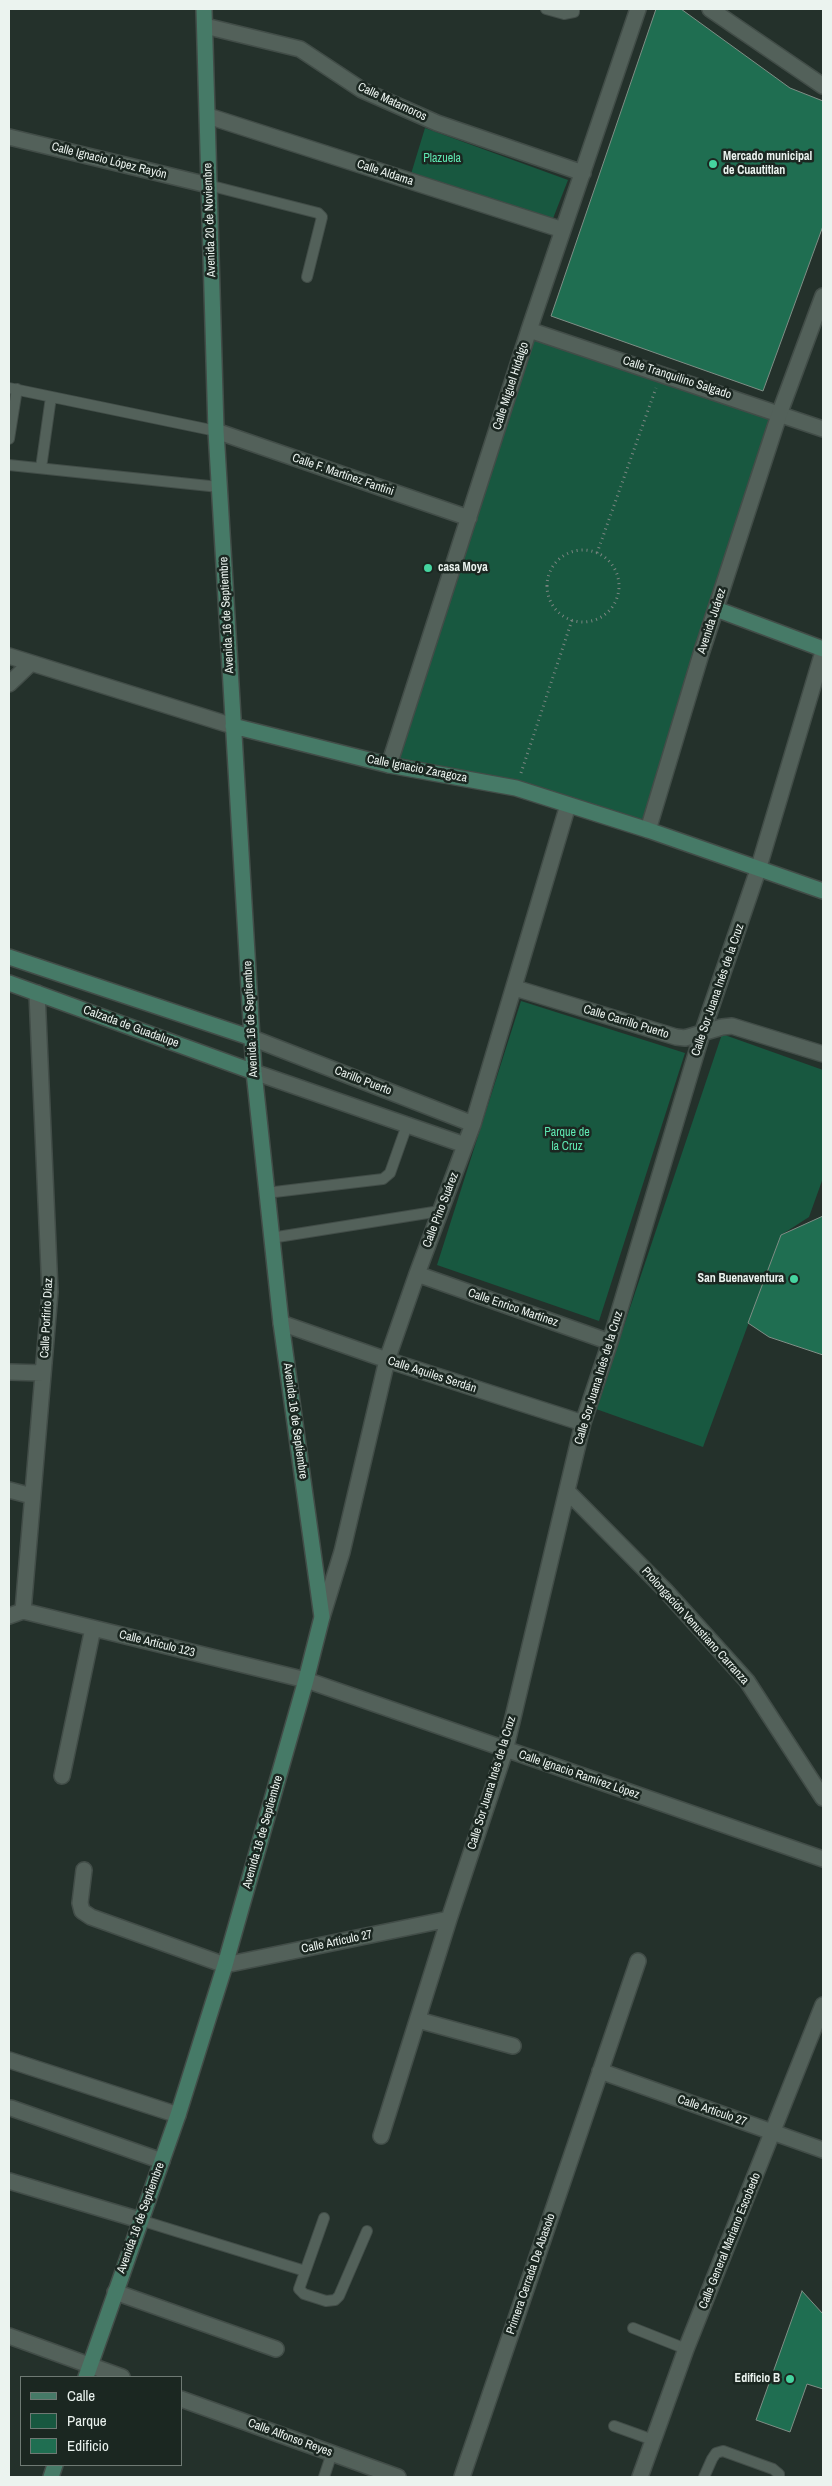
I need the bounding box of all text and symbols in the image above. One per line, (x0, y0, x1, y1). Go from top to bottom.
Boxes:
street label: Calle Matamoros (355, 80, 429, 124)
street label: Calle Ignacio López Rayón (50, 140, 168, 182)
place label: Mercado municipal de Cuautitlan (723, 150, 812, 178)
park label: Plazuela (423, 152, 461, 166)
street label: Calle Aldama (355, 157, 415, 189)
marker: Mercado municipal de Cuautitlan (707, 158, 719, 170)
street label: Avenida 20 de Noviembre (201, 163, 219, 277)
street label: Calle Miguel Hidalgo (490, 340, 532, 432)
street label: Calle Tranquilino Salgado (621, 354, 733, 402)
street label: Calle F. Martínez Fantini (290, 451, 396, 499)
street label: Avenida 16 de Septiembre (217, 556, 237, 674)
place label: casa Moya (438, 561, 488, 575)
marker: casa Moya (422, 562, 434, 574)
street label: Avenida Juárez (695, 586, 729, 656)
street label: Calle Ignacio Zaragoza (366, 752, 468, 786)
street label: Calle Sor Juana Inés de la Cruz (689, 922, 747, 1058)
street label: Avenida 16 de Septiembre (241, 960, 261, 1078)
street label: Calle Carrillo Puerto (582, 1002, 670, 1042)
street label: Calzada de Guadalupe (81, 1003, 181, 1051)
street label: Carillo Puerto (332, 1063, 394, 1099)
park label: Parque de la Cruz (544, 1126, 590, 1154)
street label: Calle Pino Suárez (420, 1170, 462, 1250)
place label: San Buenaventura (698, 1272, 784, 1286)
marker: San Buenaventura (788, 1273, 800, 1285)
street label: Calle Porfirio Díaz (38, 1277, 56, 1359)
street label: Calle Enrico Martínez (466, 1286, 560, 1330)
street label: Calle Sor Juana Inés de la Cruz (572, 1309, 626, 1447)
street label: Calle Aquiles Serdán (386, 1354, 478, 1396)
street label: Avenida 16 de Septiembre (280, 1362, 310, 1480)
street label: Prolongación Venustiano Carranza (638, 1564, 752, 1688)
street label: Calle Artículo 123 (118, 1628, 196, 1660)
street label: Calle Sor Juana Inés de la Cruz (465, 1714, 519, 1852)
street label: Calle Ignacio Ramírez López (517, 1748, 641, 1802)
street label: Avenida 16 de Septiembre (240, 1774, 286, 1890)
street label: Calle Artículo 27 (300, 1927, 374, 1957)
street label: Calle Artículo 27 (676, 2092, 748, 2130)
street label: Avenida 16 de Septiembre (114, 2161, 168, 2275)
street label: Calle General Mariano Escobedo (696, 2171, 764, 2311)
street label: Primera Cerrada De Abasolo (504, 2212, 558, 2336)
place label: Edificio B (735, 2372, 780, 2386)
marker: Edificio B (784, 2373, 796, 2385)
legend (20, 2376, 182, 2466)
text: Calle (67, 2385, 95, 2406)
text: Parque (67, 2410, 107, 2431)
street label: Calle Alfonso Reyes (246, 2416, 334, 2460)
text: Edificio (67, 2435, 109, 2456)

